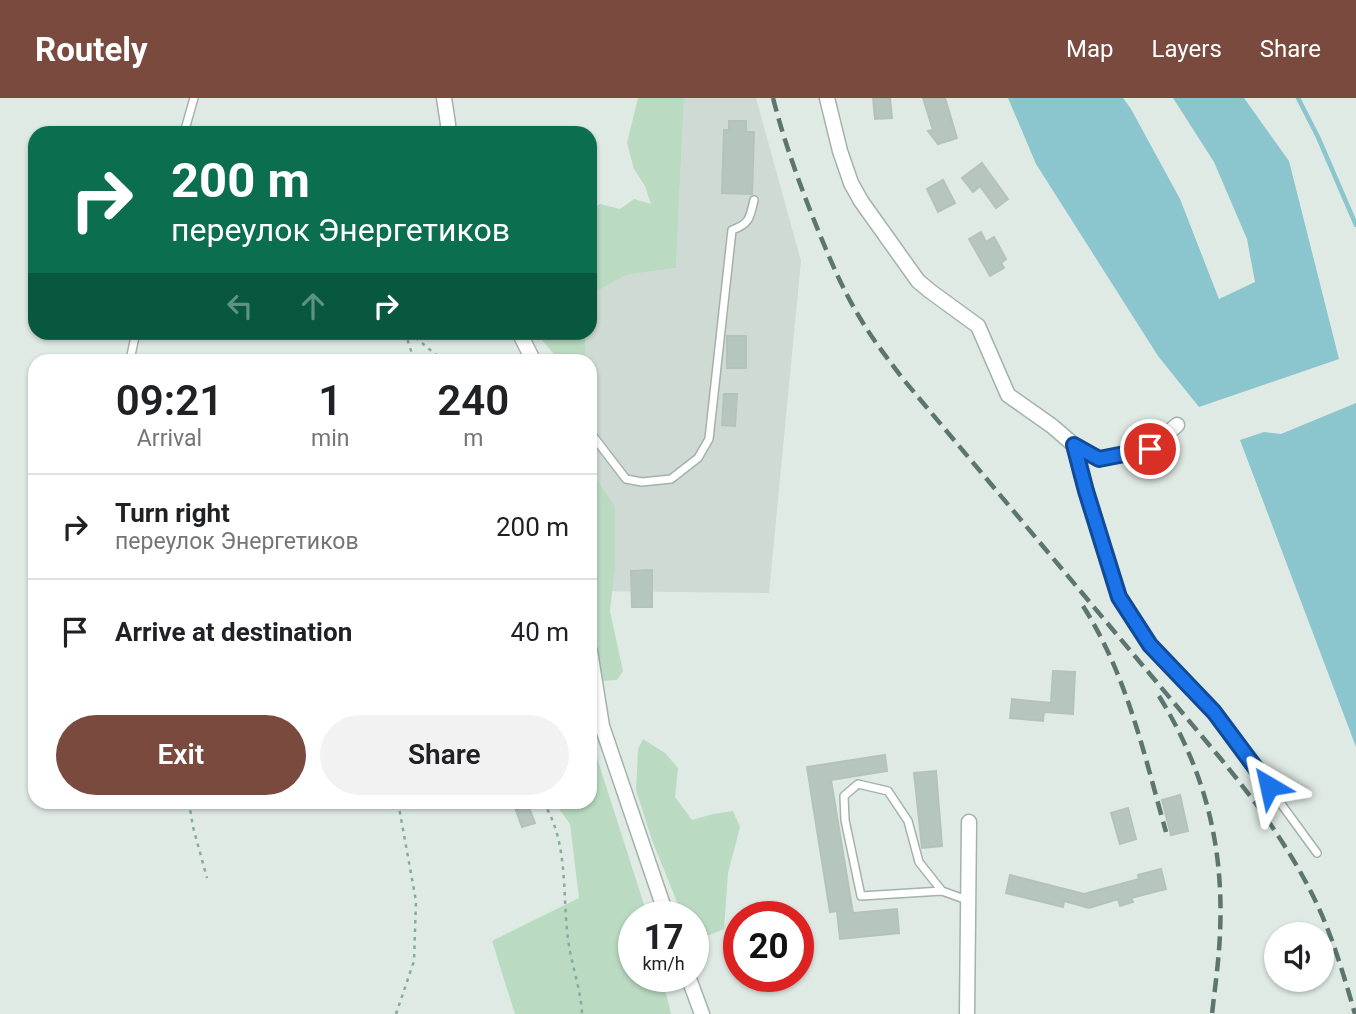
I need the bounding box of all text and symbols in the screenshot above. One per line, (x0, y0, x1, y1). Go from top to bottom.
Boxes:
text: Routely (35, 30, 148, 69)
text: Map (1066, 35, 1114, 63)
text: Layers (1152, 35, 1222, 63)
text: Share (1260, 35, 1321, 63)
text: 200 m (171, 152, 310, 209)
icon: right (56, 154, 147, 245)
text: переулок Энергетиков (171, 211, 510, 249)
icon: left (221, 287, 259, 325)
icon: ahead (294, 287, 332, 325)
icon: right (367, 287, 405, 325)
text: 09:21 (116, 376, 223, 425)
text: 1 (318, 376, 342, 425)
text: 240 (437, 376, 509, 425)
pin (1120, 419, 1180, 479)
text: Arrival (137, 425, 202, 452)
text: min (311, 425, 349, 452)
text: m (463, 425, 483, 452)
icon: arrive (1131, 430, 1169, 468)
text: Turn right (115, 498, 230, 528)
icon: right (56, 508, 94, 546)
text: 200 m (496, 512, 569, 542)
text: переулок Энергетиков (115, 528, 359, 555)
icon: arrive (56, 613, 94, 651)
text: Arrive at destination (115, 617, 352, 647)
text: 40 m (511, 617, 569, 647)
button: Exit (56, 715, 306, 795)
button: Share (320, 715, 569, 795)
position arrow (1232, 749, 1306, 823)
speed limit sign: 20 (723, 901, 814, 992)
text: 17 (643, 917, 684, 958)
map controls (1264, 922, 1334, 992)
button: sound (1264, 922, 1334, 992)
text: km/h (642, 953, 685, 974)

